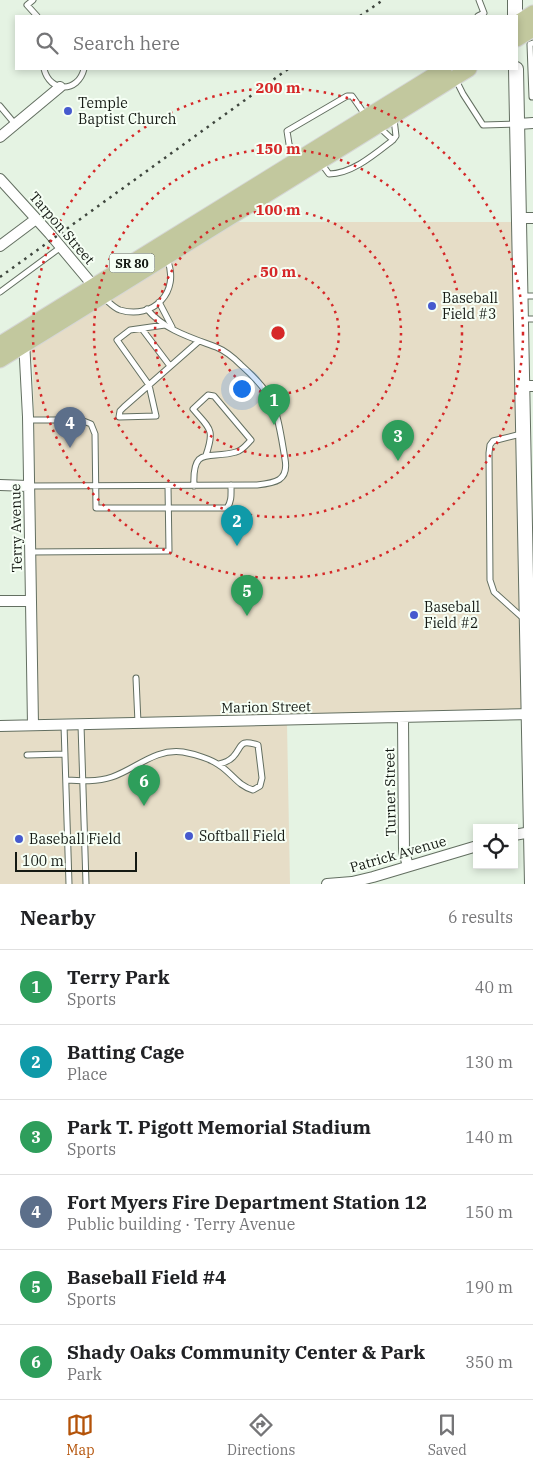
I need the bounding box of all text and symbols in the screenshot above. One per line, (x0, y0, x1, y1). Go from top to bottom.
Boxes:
search box (15, 15, 518, 70)
icon: search (33, 29, 61, 57)
text: Search here (73, 31, 180, 55)
text: 200 m (255, 78, 301, 97)
place label: Temple Baptist Church (78, 94, 177, 128)
marker: Temple Baptist Church (62, 105, 74, 117)
text: 150 m (255, 139, 301, 158)
street label: Tarpon Street (26, 188, 99, 268)
text: 100 m (255, 200, 301, 219)
road number: SR 80 (110, 254, 154, 272)
text: 50 m (260, 262, 296, 281)
place label: Baseball Field #3 (442, 289, 498, 323)
marker: Baseball Field #3 (426, 300, 438, 312)
centre of rings (269, 324, 287, 342)
your location (229, 376, 255, 402)
pin: 1 (258, 384, 290, 425)
pin: 4 (54, 407, 86, 448)
pin: 3 (382, 420, 414, 461)
street label: Terry Avenue (6, 483, 26, 573)
pin: 2 (221, 505, 253, 546)
pin: 5 (231, 575, 263, 616)
place label: Baseball Field #2 (424, 598, 480, 632)
marker: Baseball Field #2 (408, 609, 420, 621)
street label: Marion Street (221, 697, 311, 717)
street label: Turner Street (380, 747, 400, 837)
pin: 6 (128, 765, 160, 806)
map controls (473, 824, 518, 869)
button: locate (473, 824, 518, 869)
place label: Softball Field (199, 827, 286, 845)
place label: Baseball Field (29, 830, 122, 848)
marker: Softball Field (183, 830, 195, 842)
street label: Patrick Avenue (348, 832, 448, 876)
marker: Baseball Field (13, 833, 25, 845)
scale bar (15, 849, 138, 872)
text: 100 m (22, 852, 64, 870)
text: Nearby (20, 903, 96, 931)
text: 6 results (448, 907, 513, 927)
text: Terry Park (67, 965, 170, 989)
text: 1 (31, 977, 41, 997)
text: 40 m (475, 977, 513, 997)
text: Sports (67, 989, 116, 1009)
text: Batting Cage (67, 1040, 185, 1064)
text: 2 (31, 1052, 41, 1072)
text: 130 m (465, 1052, 513, 1072)
text: Place (67, 1064, 107, 1084)
text: Park T. Pigott Memorial Stadium (67, 1115, 371, 1139)
text: 3 (31, 1127, 41, 1147)
text: 140 m (465, 1127, 513, 1147)
text: Sports (67, 1139, 116, 1159)
text: Fort Myers Fire Department Station 12 (67, 1190, 427, 1214)
text: 4 (31, 1202, 41, 1222)
text: 150 m (465, 1202, 513, 1222)
text: Public building · Terry Avenue (67, 1214, 295, 1234)
text: Baseball Field #4 (67, 1265, 226, 1289)
text: 5 (31, 1277, 41, 1297)
text: 190 m (465, 1277, 513, 1297)
text: Sports (67, 1289, 116, 1309)
text: Shady Oaks Community Center & Park (67, 1340, 425, 1364)
text: 6 (31, 1352, 41, 1372)
text: 350 m (465, 1352, 513, 1372)
text: Park (67, 1364, 102, 1384)
tab: Map (66, 1411, 95, 1459)
tab: Directions (227, 1411, 295, 1459)
tab: Saved (428, 1411, 467, 1459)

